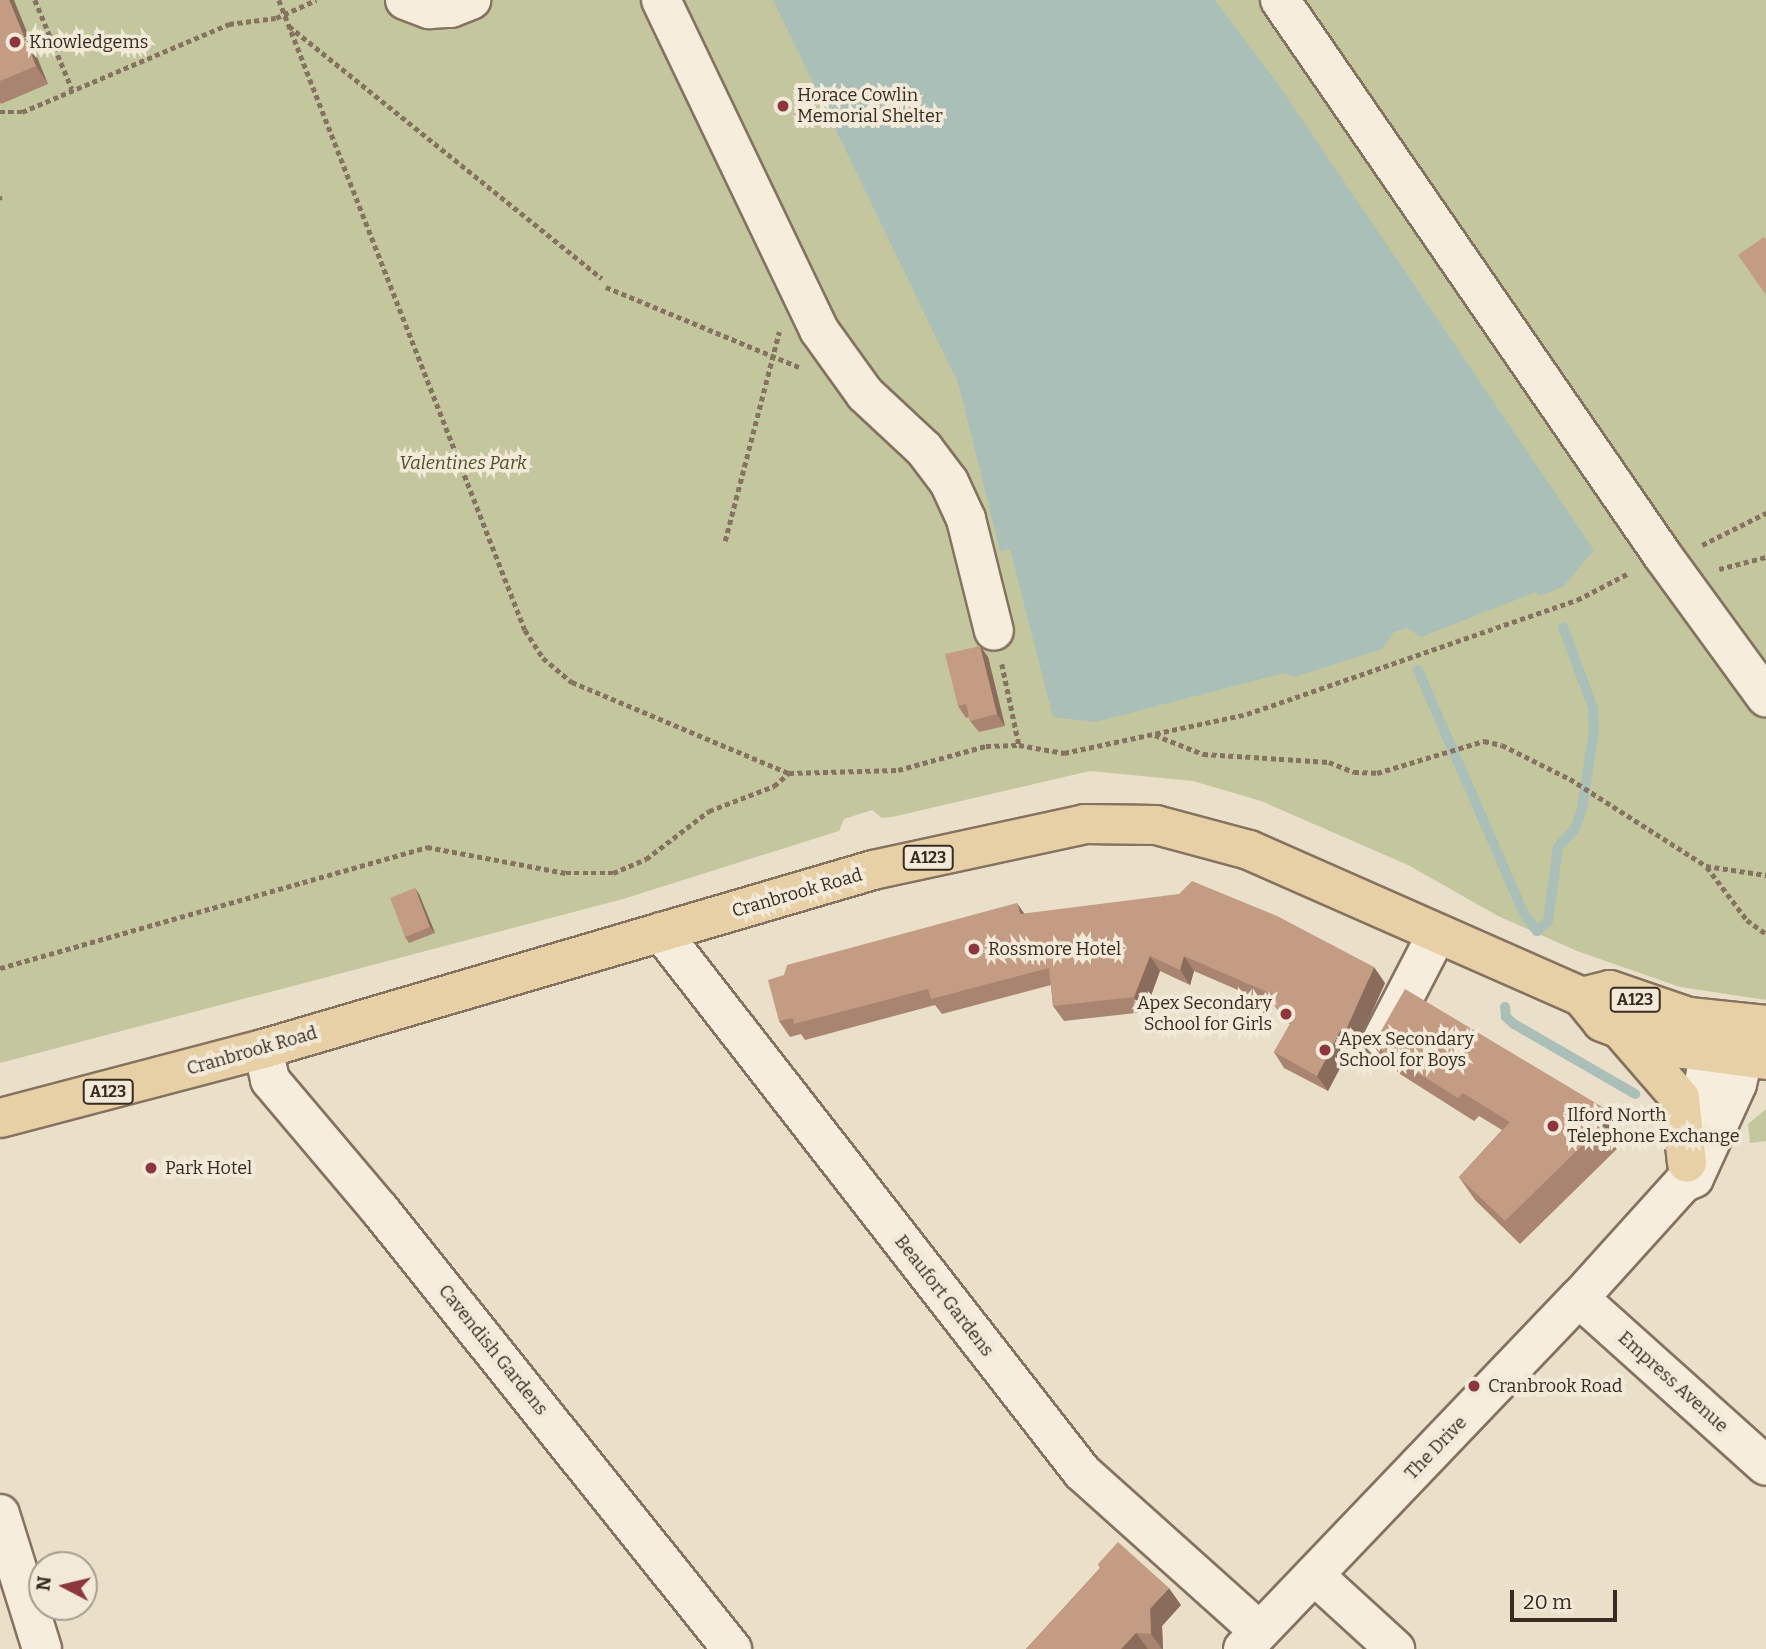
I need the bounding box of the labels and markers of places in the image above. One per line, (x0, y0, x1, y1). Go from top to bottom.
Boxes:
place label: Knowledgems (29, 31, 148, 53)
marker: Knowledgems (7, 34, 23, 50)
place label: Horace Cowlin Memorial Shelter (797, 85, 943, 128)
marker: Horace Cowlin Memorial Shelter (775, 98, 791, 114)
place label: Rossmore Hotel (988, 938, 1121, 960)
marker: Rossmore Hotel (966, 941, 982, 957)
place label: Apex Secondary School for Girls (1137, 993, 1272, 1036)
marker: Apex Secondary School for Girls (1278, 1006, 1294, 1022)
place label: Apex Secondary School for Boys (1339, 1029, 1474, 1072)
marker: Apex Secondary School for Boys (1317, 1042, 1333, 1058)
place label: Ilford North Telephone Exchange (1567, 1105, 1740, 1148)
marker: Ilford North Telephone Exchange (1545, 1118, 1561, 1134)
place label: Park Hotel (165, 1157, 252, 1179)
marker: Park Hotel (143, 1160, 159, 1176)
place label: Cranbrook Road (1488, 1375, 1623, 1397)
marker: Cranbrook Road (1466, 1378, 1482, 1394)

